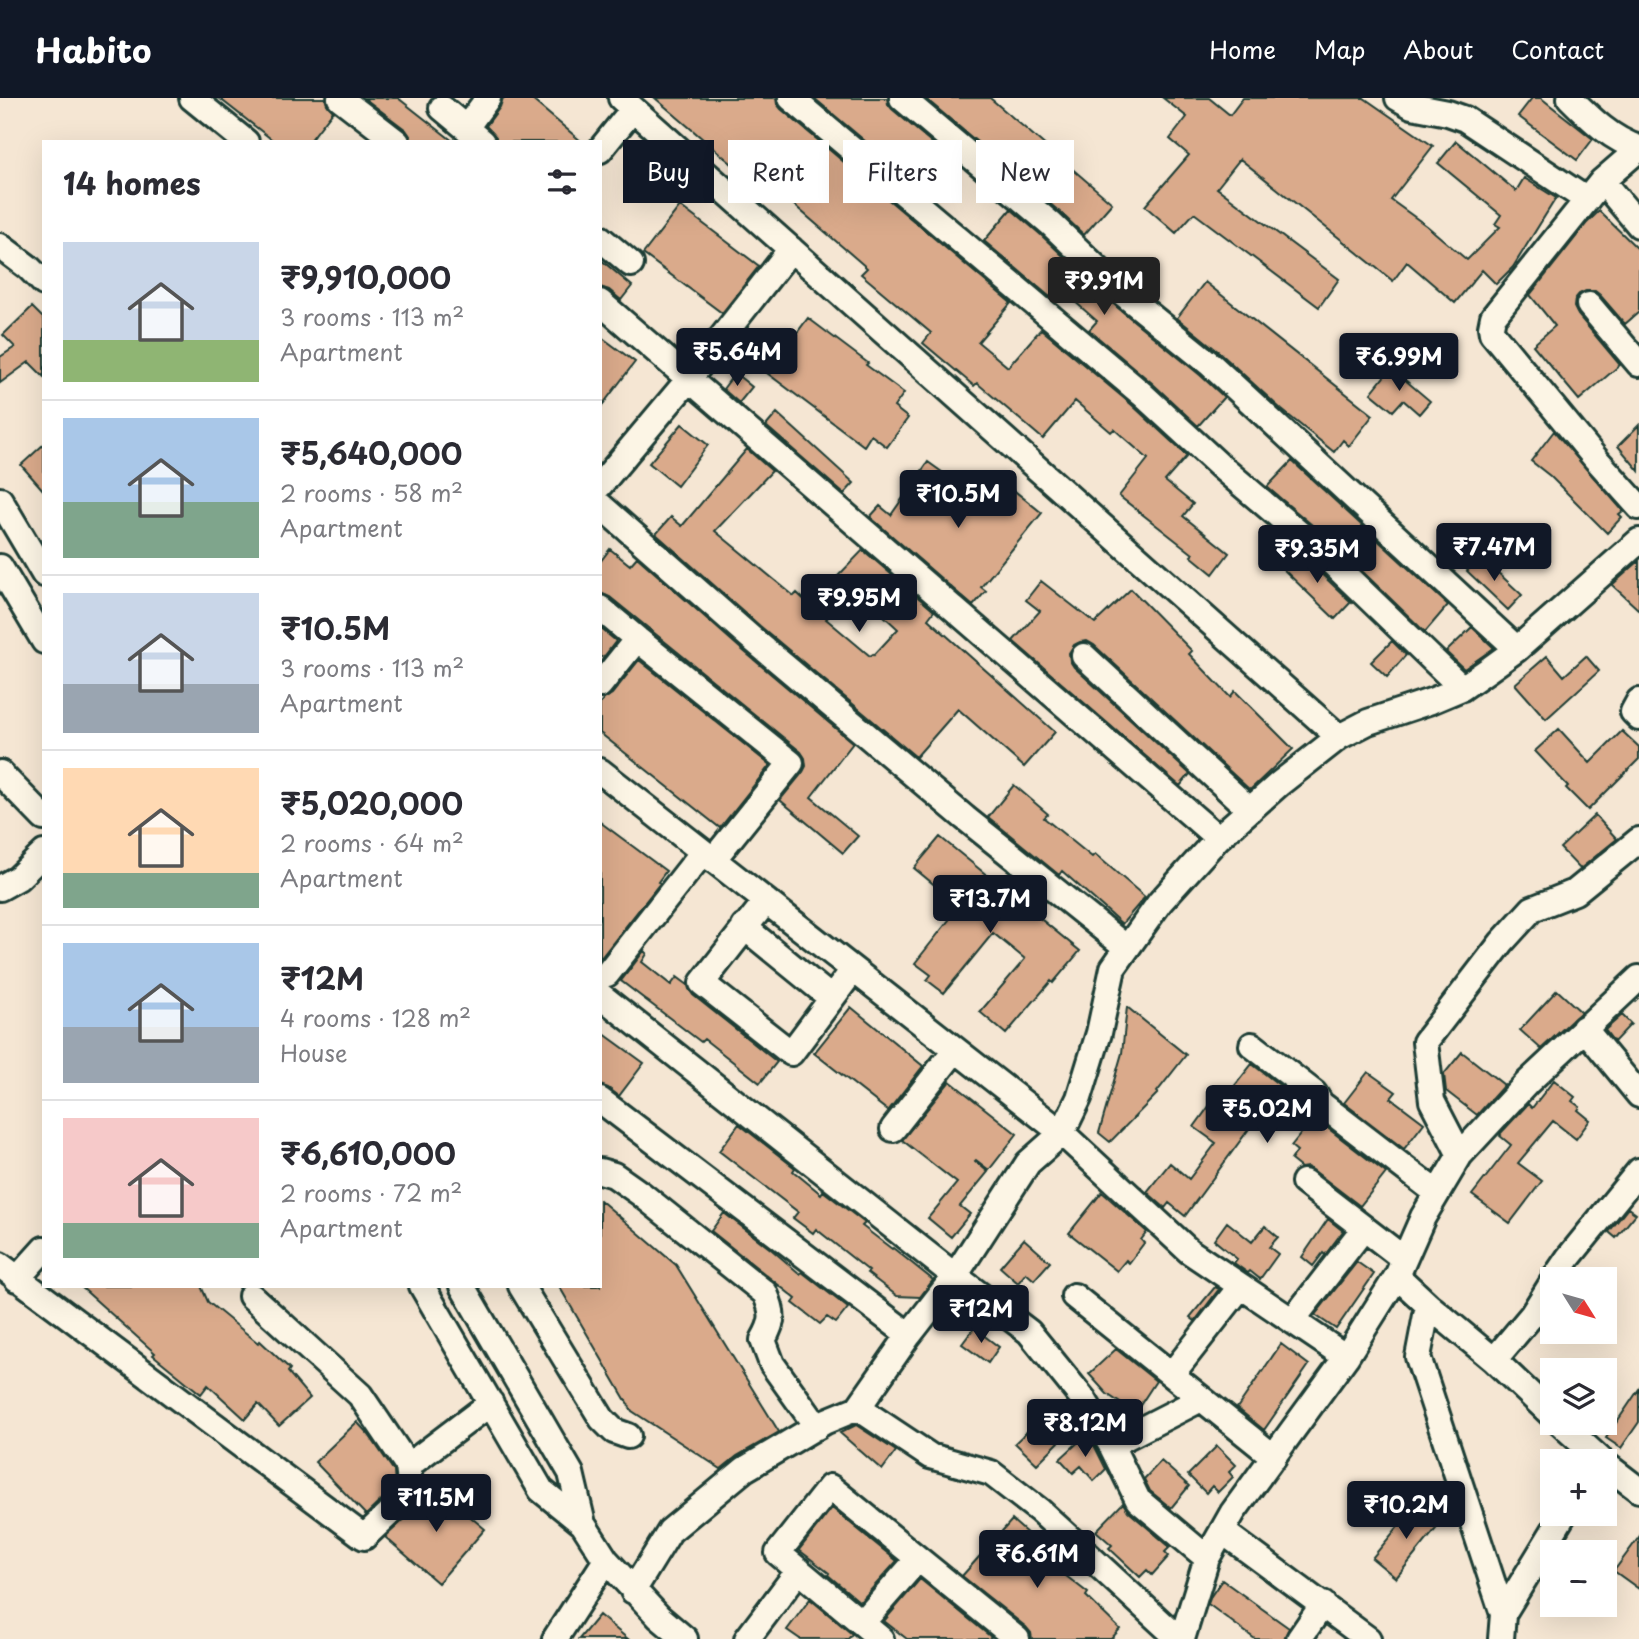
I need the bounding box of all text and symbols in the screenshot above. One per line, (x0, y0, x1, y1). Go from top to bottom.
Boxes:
text: Habito (35, 24, 151, 74)
text: Home (1209, 31, 1276, 67)
text: Map (1314, 31, 1365, 67)
text: About (1403, 31, 1473, 67)
text: Contact (1511, 31, 1604, 67)
chip: Buy (623, 140, 714, 203)
chip: Rent (728, 140, 829, 203)
chip: Filters (843, 140, 962, 203)
chip: New (976, 140, 1074, 203)
text: 14 homes (63, 160, 201, 205)
icon: filters (543, 163, 581, 201)
text: ₹9,910,000 (280, 254, 451, 299)
pin: ₹9.91M (1047, 258, 1161, 317)
text: ₹9.91M (1064, 262, 1144, 297)
icon: home (119, 270, 203, 354)
text: 3 rooms · 113 m² (280, 299, 464, 334)
pin: ₹5.64M (680, 328, 794, 388)
text: ₹5.64M (692, 333, 782, 368)
text: Apartment (280, 334, 403, 369)
pin: ₹6.99M (1342, 334, 1456, 393)
text: ₹6.99M (1355, 338, 1443, 373)
text: ₹5,640,000 (280, 430, 462, 475)
icon: home (119, 446, 203, 530)
pin: ₹10.5M (901, 470, 1015, 530)
text: 2 rooms · 58 m² (280, 475, 463, 510)
text: ₹10.5M (916, 475, 1000, 510)
text: Apartment (280, 510, 403, 545)
pin: ₹7.47M (1437, 524, 1551, 583)
pin: ₹9.35M (1260, 526, 1374, 585)
text: ₹7.47M (1452, 528, 1536, 563)
text: ₹9.35M (1274, 530, 1360, 565)
pin: ₹9.95M (802, 574, 916, 634)
text: ₹9.95M (817, 579, 901, 614)
text: ₹10.5M (280, 605, 390, 650)
icon: home (119, 621, 203, 705)
text: 3 rooms · 113 m² (280, 650, 464, 685)
text: Apartment (280, 685, 403, 720)
text: ₹5,020,000 (280, 780, 463, 825)
icon: home (119, 796, 203, 880)
text: 2 rooms · 64 m² (280, 825, 464, 860)
text: Apartment (280, 860, 403, 895)
pin: ₹13.7M (933, 876, 1047, 935)
text: ₹13.7M (949, 880, 1031, 915)
text: ₹12M (280, 955, 364, 1000)
icon: home (119, 971, 203, 1055)
text: 4 rooms · 128 m² (280, 1000, 471, 1035)
text: House (280, 1035, 347, 1070)
pin: ₹5.02M (1210, 1086, 1324, 1145)
text: ₹5.02M (1222, 1090, 1312, 1125)
text: ₹6,610,000 (280, 1130, 456, 1175)
icon: home (119, 1146, 203, 1230)
text: 2 rooms · 72 m² (280, 1175, 462, 1210)
text: Apartment (280, 1210, 403, 1245)
north arrow (1540, 1267, 1617, 1344)
map controls (1540, 1267, 1617, 1617)
pin: ₹12M (940, 1286, 1022, 1345)
text: ₹12M (949, 1290, 1013, 1325)
button: layers (1540, 1358, 1617, 1435)
pin: ₹8.12M (1028, 1400, 1142, 1459)
text: ₹8.12M (1043, 1404, 1127, 1439)
button: + (1540, 1449, 1617, 1526)
pin: ₹11.5M (379, 1474, 493, 1534)
text: ₹11.5M (397, 1479, 475, 1514)
pin: ₹10.2M (1349, 1482, 1463, 1541)
text: ₹10.2M (1363, 1486, 1449, 1521)
pin: ₹6.61M (980, 1530, 1094, 1590)
text: ₹6.61M (995, 1535, 1079, 1570)
button: − (1540, 1540, 1617, 1617)

